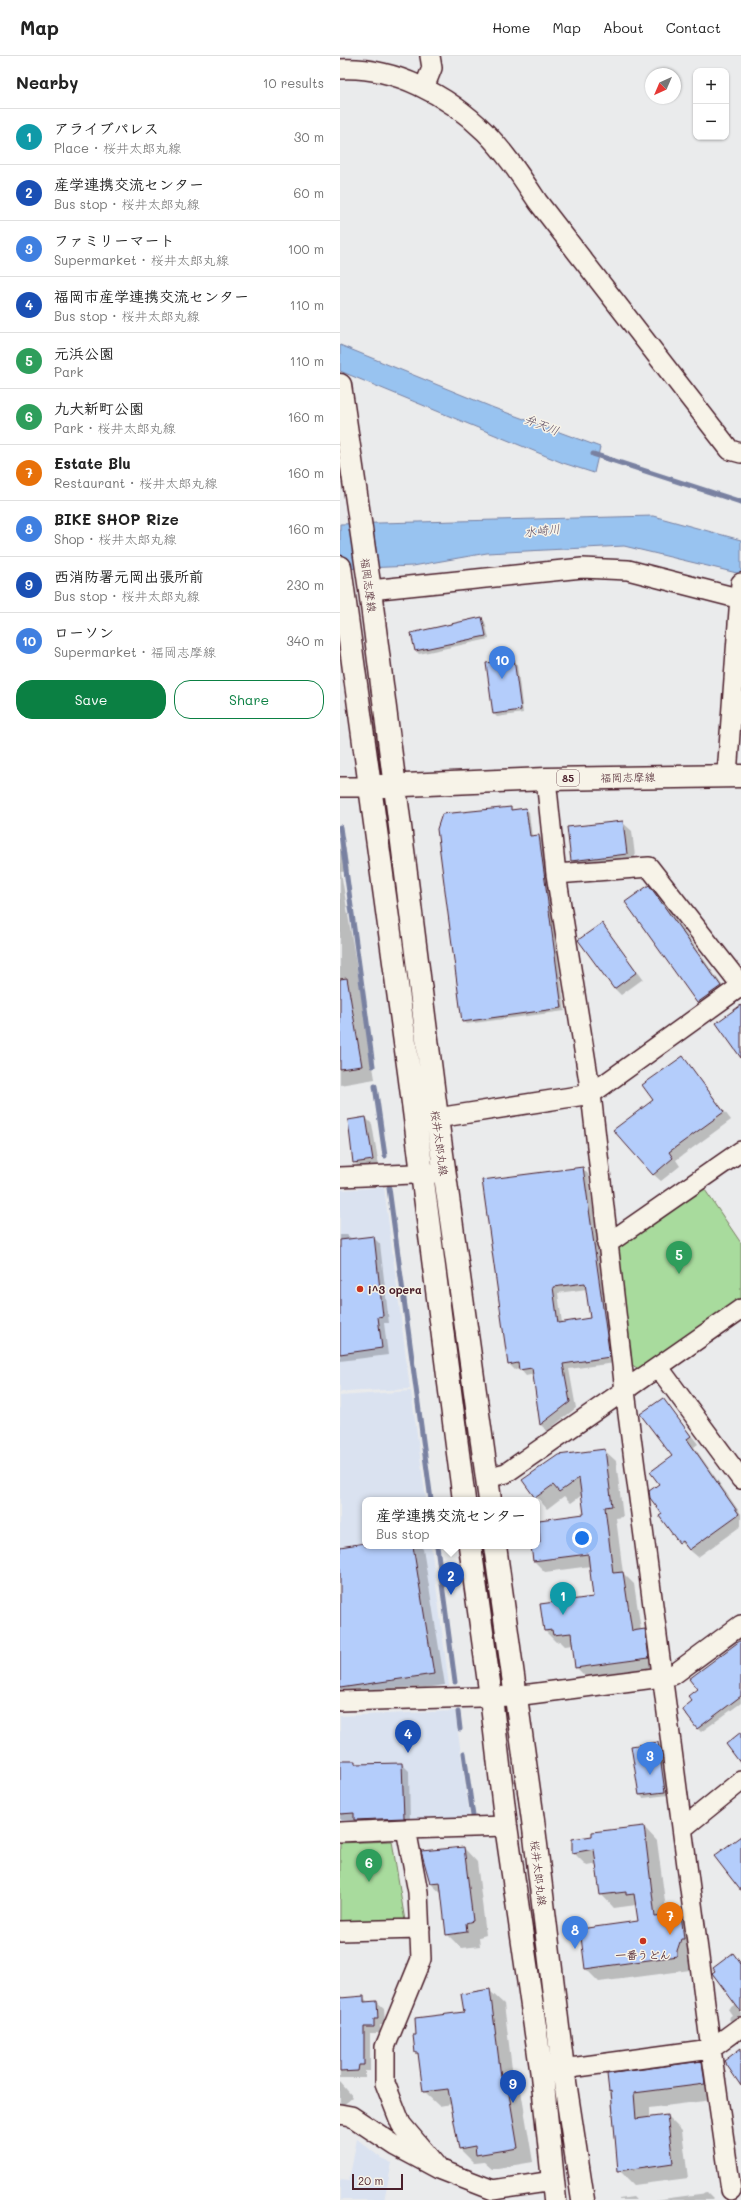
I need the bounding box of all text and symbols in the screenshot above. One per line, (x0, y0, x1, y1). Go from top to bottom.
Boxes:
text: Map (20, 15, 59, 40)
text: Home (492, 18, 530, 37)
text: Map (552, 18, 581, 37)
text: About (603, 18, 644, 37)
text: Contact (666, 18, 721, 37)
north arrow (645, 68, 681, 104)
map controls (693, 68, 729, 140)
button: + (693, 68, 729, 104)
text: Nearby (16, 71, 78, 93)
text: 10 results (263, 74, 324, 91)
button: − (693, 104, 729, 140)
text: アライブパレス (54, 118, 159, 138)
text: 1 (26, 128, 32, 145)
text: 30 m (294, 128, 324, 145)
text: Place · 桜井太郎丸線 (54, 139, 181, 156)
text: 産学連携交流センター (54, 174, 204, 194)
text: 2 (25, 184, 33, 201)
text: 60 m (294, 184, 324, 201)
text: Bus stop · 桜井太郎丸線 (54, 195, 199, 212)
text: ファミリーマート (54, 230, 175, 250)
text: 3 (25, 240, 33, 257)
text: 100 m (288, 240, 324, 257)
text: Supermarket · 桜井太郎丸線 (54, 251, 229, 268)
text: 福岡市産学連携交流センター (54, 286, 249, 306)
text: 4 (25, 296, 33, 313)
text: 110 m (290, 296, 324, 313)
text: Bus stop · 桜井太郎丸線 (54, 307, 199, 324)
text: 元浜公園 (54, 343, 114, 363)
text: 5 (25, 352, 33, 369)
text: 110 m (290, 352, 324, 369)
text: Park (54, 363, 83, 380)
text: 九大新町公園 (54, 398, 144, 418)
text: 6 (25, 408, 33, 425)
text: 160 m (288, 408, 324, 425)
water label: 弁天川 (522, 410, 562, 438)
text: Park · 桜井太郎丸線 (54, 419, 175, 436)
text: Estate Blu (54, 453, 131, 473)
text: 7 (25, 464, 33, 481)
text: 160 m (288, 464, 324, 481)
text: Restaurant · 桜井太郎丸線 (54, 474, 217, 491)
text: BIKE SHOP Rize (54, 509, 179, 529)
text: 8 (25, 520, 33, 537)
text: 160 m (288, 520, 324, 537)
water label: 水崎川 (523, 520, 561, 540)
text: Shop · 桜井太郎丸線 (54, 530, 176, 547)
street label: 福岡志摩線 (358, 557, 380, 613)
text: 西消防署元岡出張所前 (54, 566, 204, 586)
text: 9 (25, 576, 33, 593)
text: 230 m (287, 576, 324, 593)
text: Bus stop · 桜井太郎丸線 (54, 587, 199, 604)
text: ローソン (54, 622, 114, 642)
text: 10 (22, 632, 36, 649)
text: 340 m (286, 632, 324, 649)
text: Supermarket · 福岡志摩線 (54, 643, 216, 660)
pin: 10 (489, 646, 515, 679)
button: Save (16, 680, 166, 719)
button: Share (174, 680, 324, 719)
street label: 福岡志摩線 (600, 769, 656, 785)
road number: 85 (557, 770, 579, 786)
street label: 桜井太郎丸線 (428, 1109, 452, 1177)
pin: 5 (666, 1241, 692, 1274)
place label: i^3 opera (368, 1282, 422, 1297)
marker: i^3 opera (355, 1284, 365, 1294)
popup (362, 1497, 540, 1549)
text: 産学連携交流センター (376, 1505, 526, 1525)
text: Bus stop (376, 1525, 429, 1542)
your location (572, 1528, 592, 1548)
pin: 2 (438, 1562, 464, 1595)
pin: 1 (550, 1582, 576, 1615)
pin: 4 (395, 1720, 421, 1753)
pin: 3 (637, 1742, 663, 1775)
street label: 桜井太郎丸線 (528, 1839, 550, 1907)
pin: 6 (356, 1849, 382, 1882)
pin: 7 (657, 1902, 683, 1935)
pin: 8 (562, 1916, 588, 1949)
marker: 一番うどん (638, 1936, 648, 1946)
place label: 一番うどん (615, 1947, 671, 1962)
pin: 9 (500, 2070, 526, 2103)
scale bar (352, 2172, 403, 2191)
text: 20 m (358, 2173, 383, 2188)

